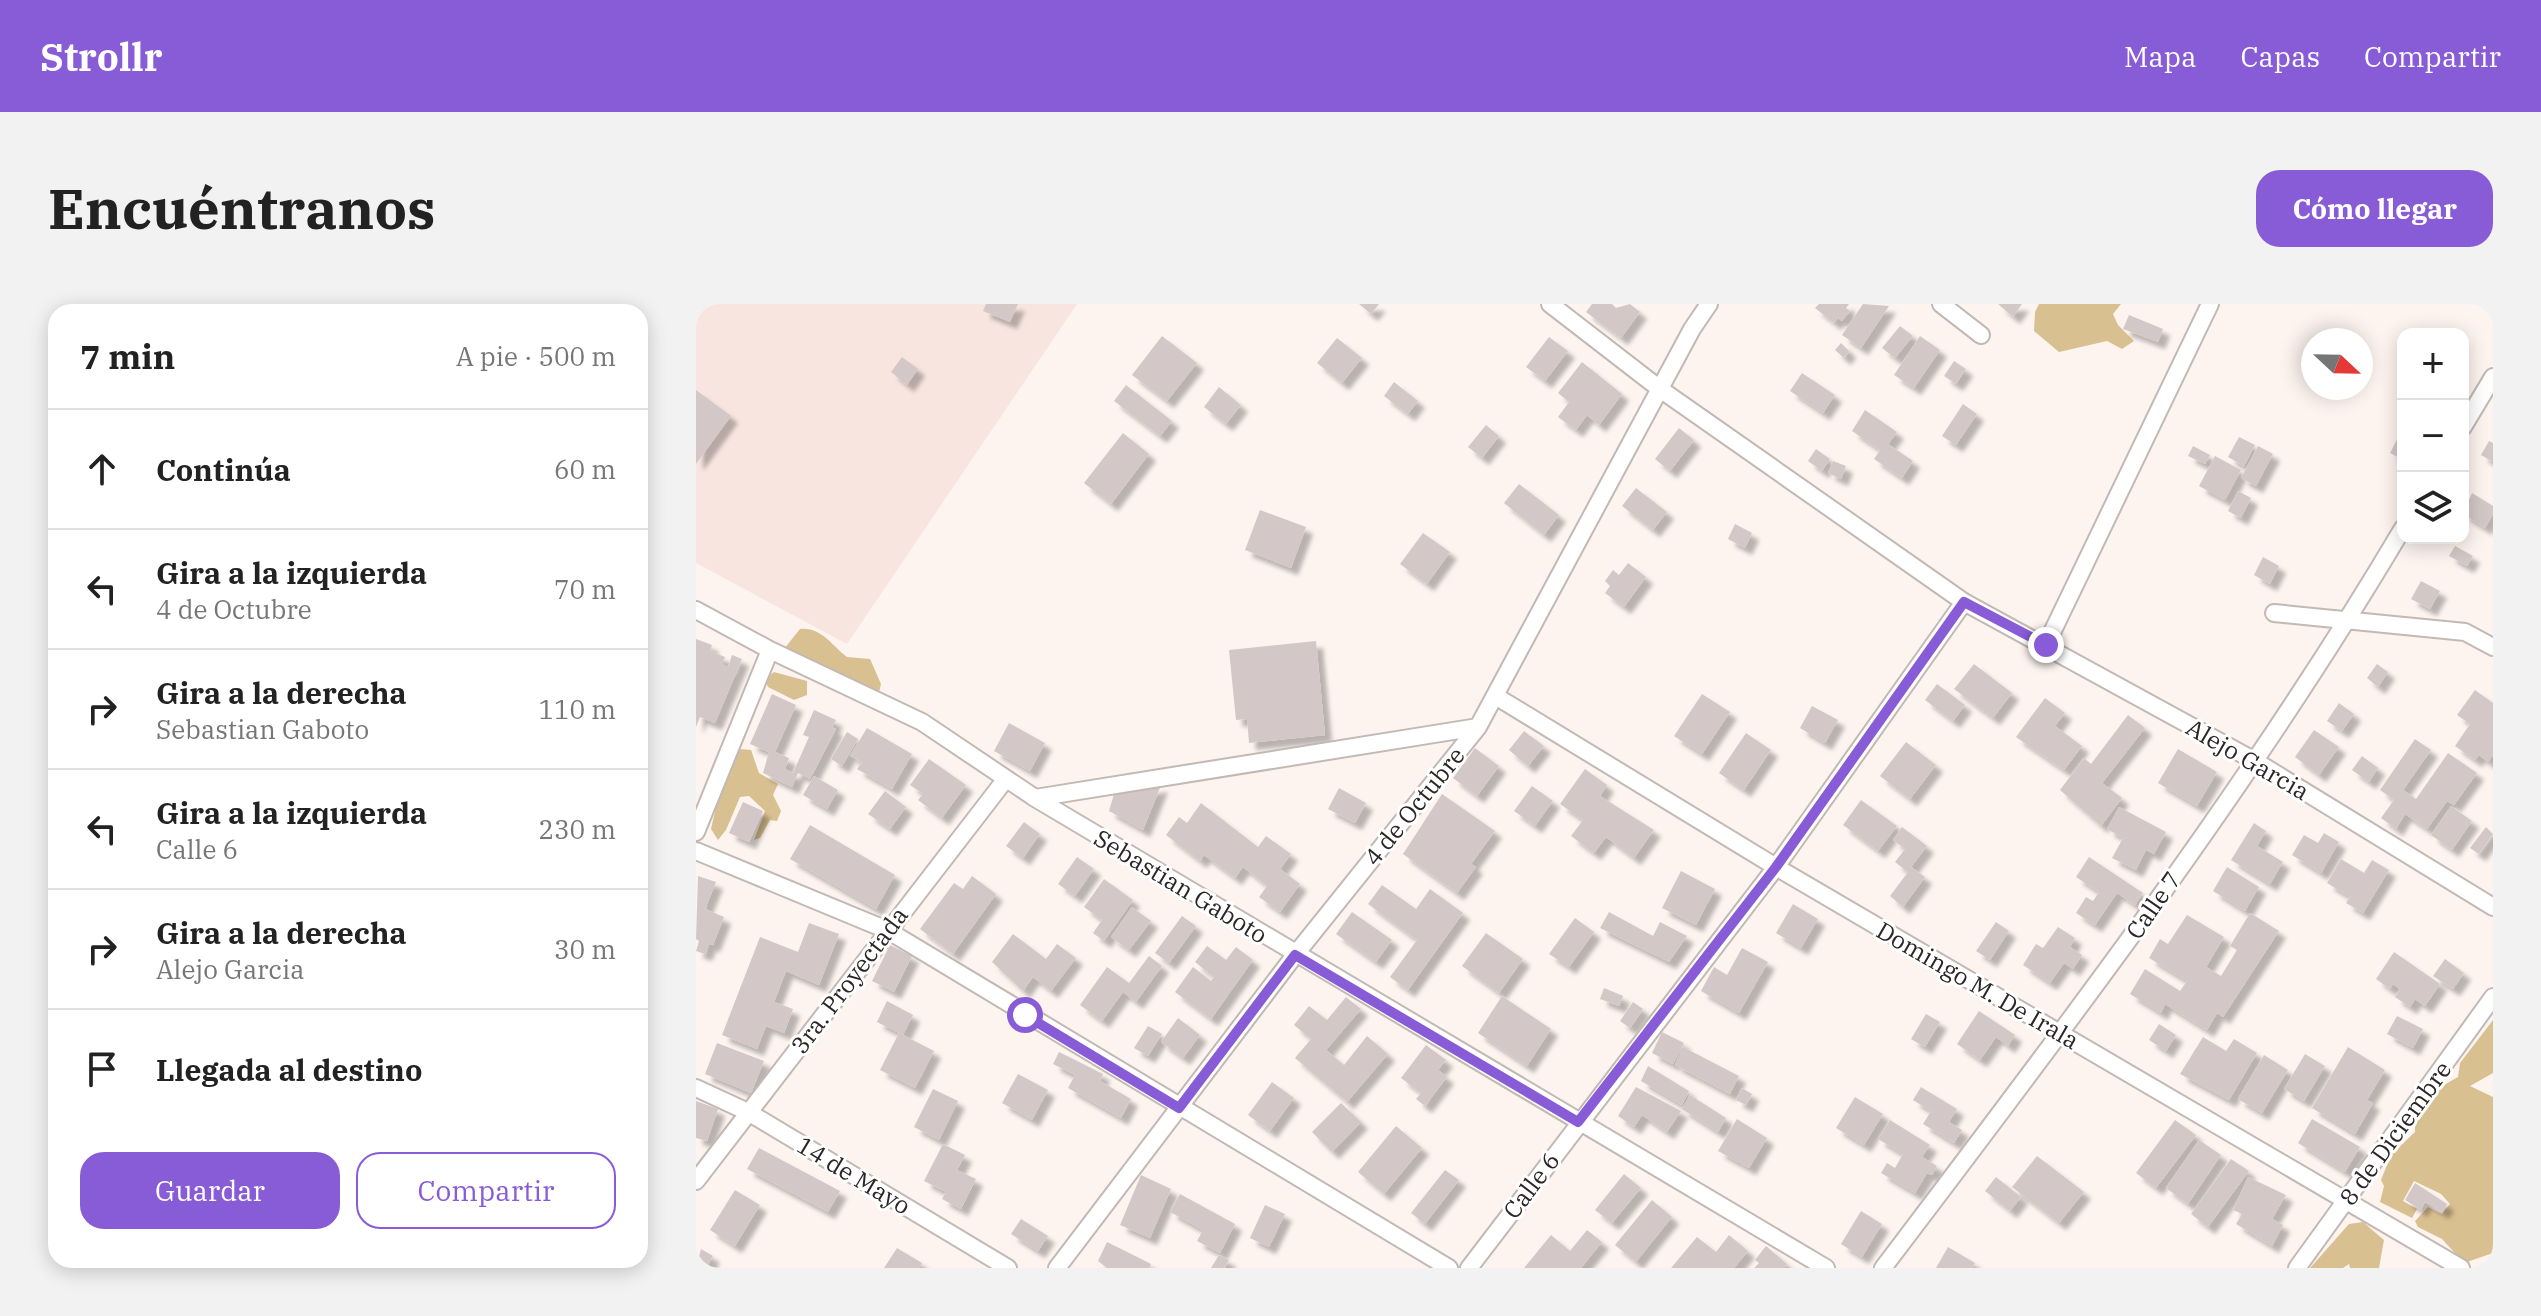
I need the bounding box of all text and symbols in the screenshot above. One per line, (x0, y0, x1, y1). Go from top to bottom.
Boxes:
text: Strollr (40, 32, 162, 81)
text: Mapa (2124, 38, 2197, 75)
text: Capas (2241, 38, 2320, 75)
text: Compartir (2364, 38, 2501, 75)
button: Cómo llegar (2256, 170, 2493, 247)
text: Encuéntranos (48, 172, 435, 244)
north arrow (2301, 328, 2373, 400)
map controls (2397, 328, 2469, 544)
button: + (2397, 328, 2469, 400)
text: 7 min (80, 334, 175, 378)
text: A pie · 500 m (456, 339, 616, 373)
button: − (2397, 400, 2469, 472)
icon: ahead (80, 447, 124, 491)
text: Continúa (156, 450, 291, 489)
text: 60 m (554, 452, 616, 486)
button: layers (2397, 472, 2469, 544)
text: Gira a la izquierda (156, 553, 427, 592)
icon: left (80, 567, 124, 611)
text: 70 m (554, 572, 616, 606)
text: 4 de Octubre (156, 592, 312, 626)
route end (2028, 627, 2064, 663)
text: Gira a la derecha (156, 673, 407, 712)
icon: right (80, 687, 124, 731)
text: 110 m (538, 692, 616, 726)
street label: Alejo Garcia (2181, 711, 2315, 807)
text: Sebastian Gaboto (156, 712, 369, 746)
street label: 4 de Octubre (1356, 740, 1472, 872)
text: Gira a la izquierda (156, 793, 427, 832)
icon: left (80, 807, 124, 851)
text: 230 m (538, 812, 616, 846)
street label: Sebastian Gaboto (1088, 822, 1274, 950)
text: Calle 6 (156, 832, 238, 866)
street label: Calle 7 (2118, 865, 2188, 945)
street label: 3ra. Proyectada (783, 900, 915, 1060)
text: Gira a la derecha (156, 913, 407, 952)
street label: Domingo M. De Irala (1871, 914, 2085, 1056)
icon: right (80, 927, 124, 971)
text: 30 m (554, 932, 616, 966)
text: Alejo Garcia (156, 952, 304, 986)
route start (1007, 997, 1043, 1033)
icon: arrive (80, 1047, 124, 1091)
text: Llegada al destino (156, 1050, 422, 1089)
street label: 8 de Diciembre (2332, 1054, 2458, 1212)
street label: 14 de Mayo (791, 1129, 917, 1221)
street label: Calle 6 (1495, 1145, 1567, 1225)
button: Guardar (80, 1152, 340, 1229)
button: Compartir (356, 1152, 616, 1229)

